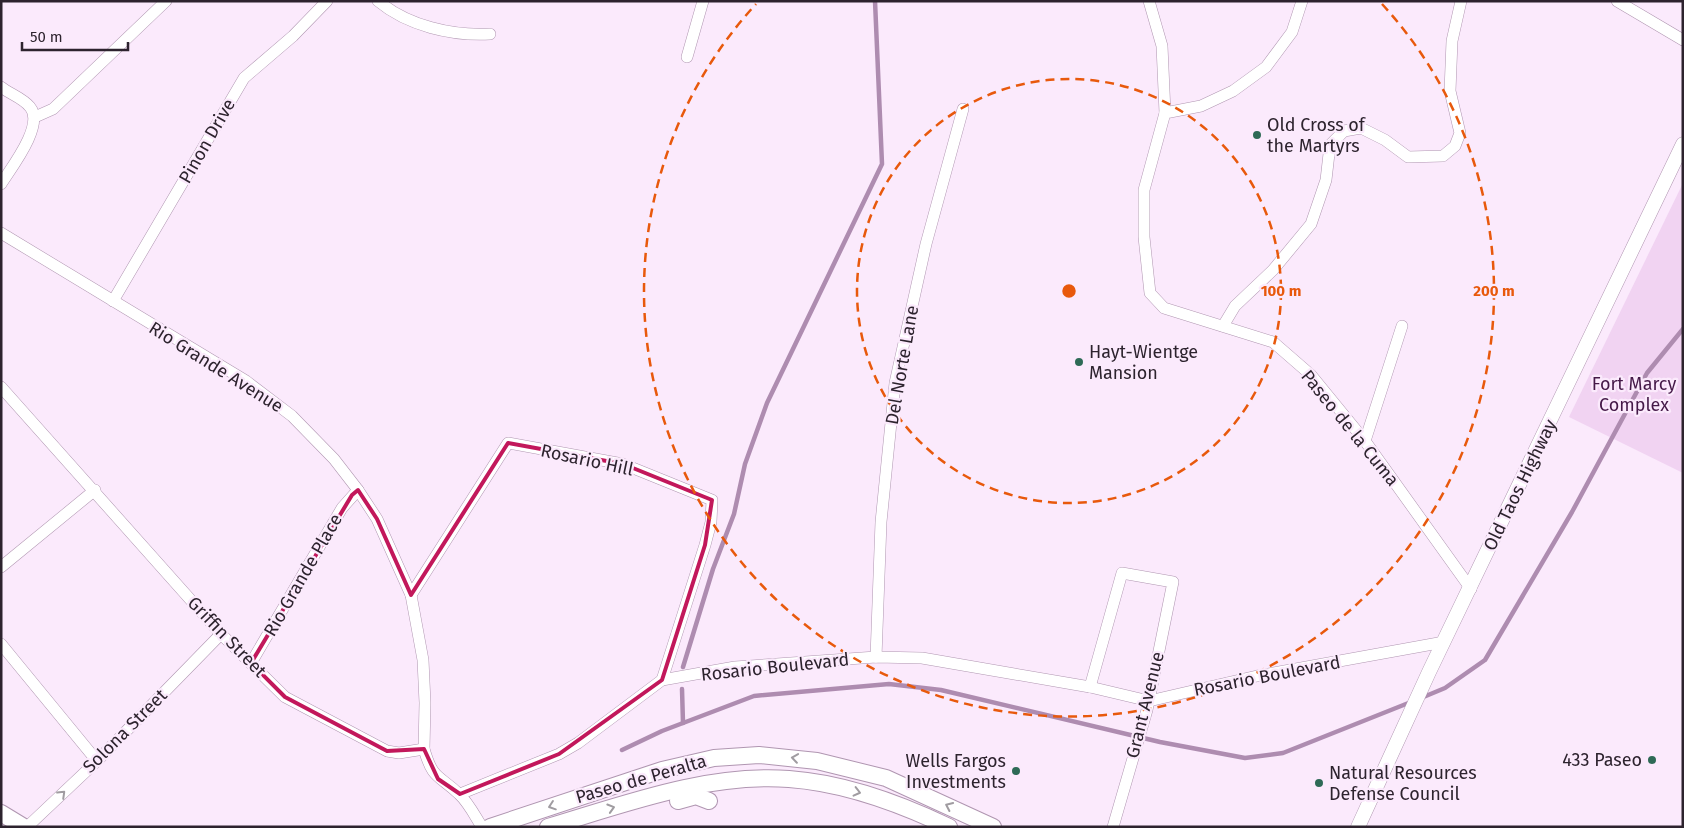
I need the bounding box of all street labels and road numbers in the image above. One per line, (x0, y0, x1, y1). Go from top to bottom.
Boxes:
street label: Pinon Drive (174, 95, 240, 187)
street label: Del Norte Lane (881, 304, 923, 426)
street label: Rio Grande Avenue (145, 317, 287, 417)
street label: Paseo de la Cuma (1296, 365, 1404, 491)
street label: Old Taos Highway (1479, 416, 1561, 554)
street label: Rosario Hill (539, 439, 635, 481)
street label: Rio Grande Place (259, 510, 347, 640)
street label: Griffin Street (183, 592, 271, 682)
street label: Rosario Boulevard (700, 648, 850, 686)
street label: Grant Avenue (1121, 649, 1169, 761)
street label: Rosario Boulevard (1192, 651, 1342, 701)
street label: Solona Street (78, 684, 172, 778)
street label: Paseo de Peralta (573, 750, 709, 808)

